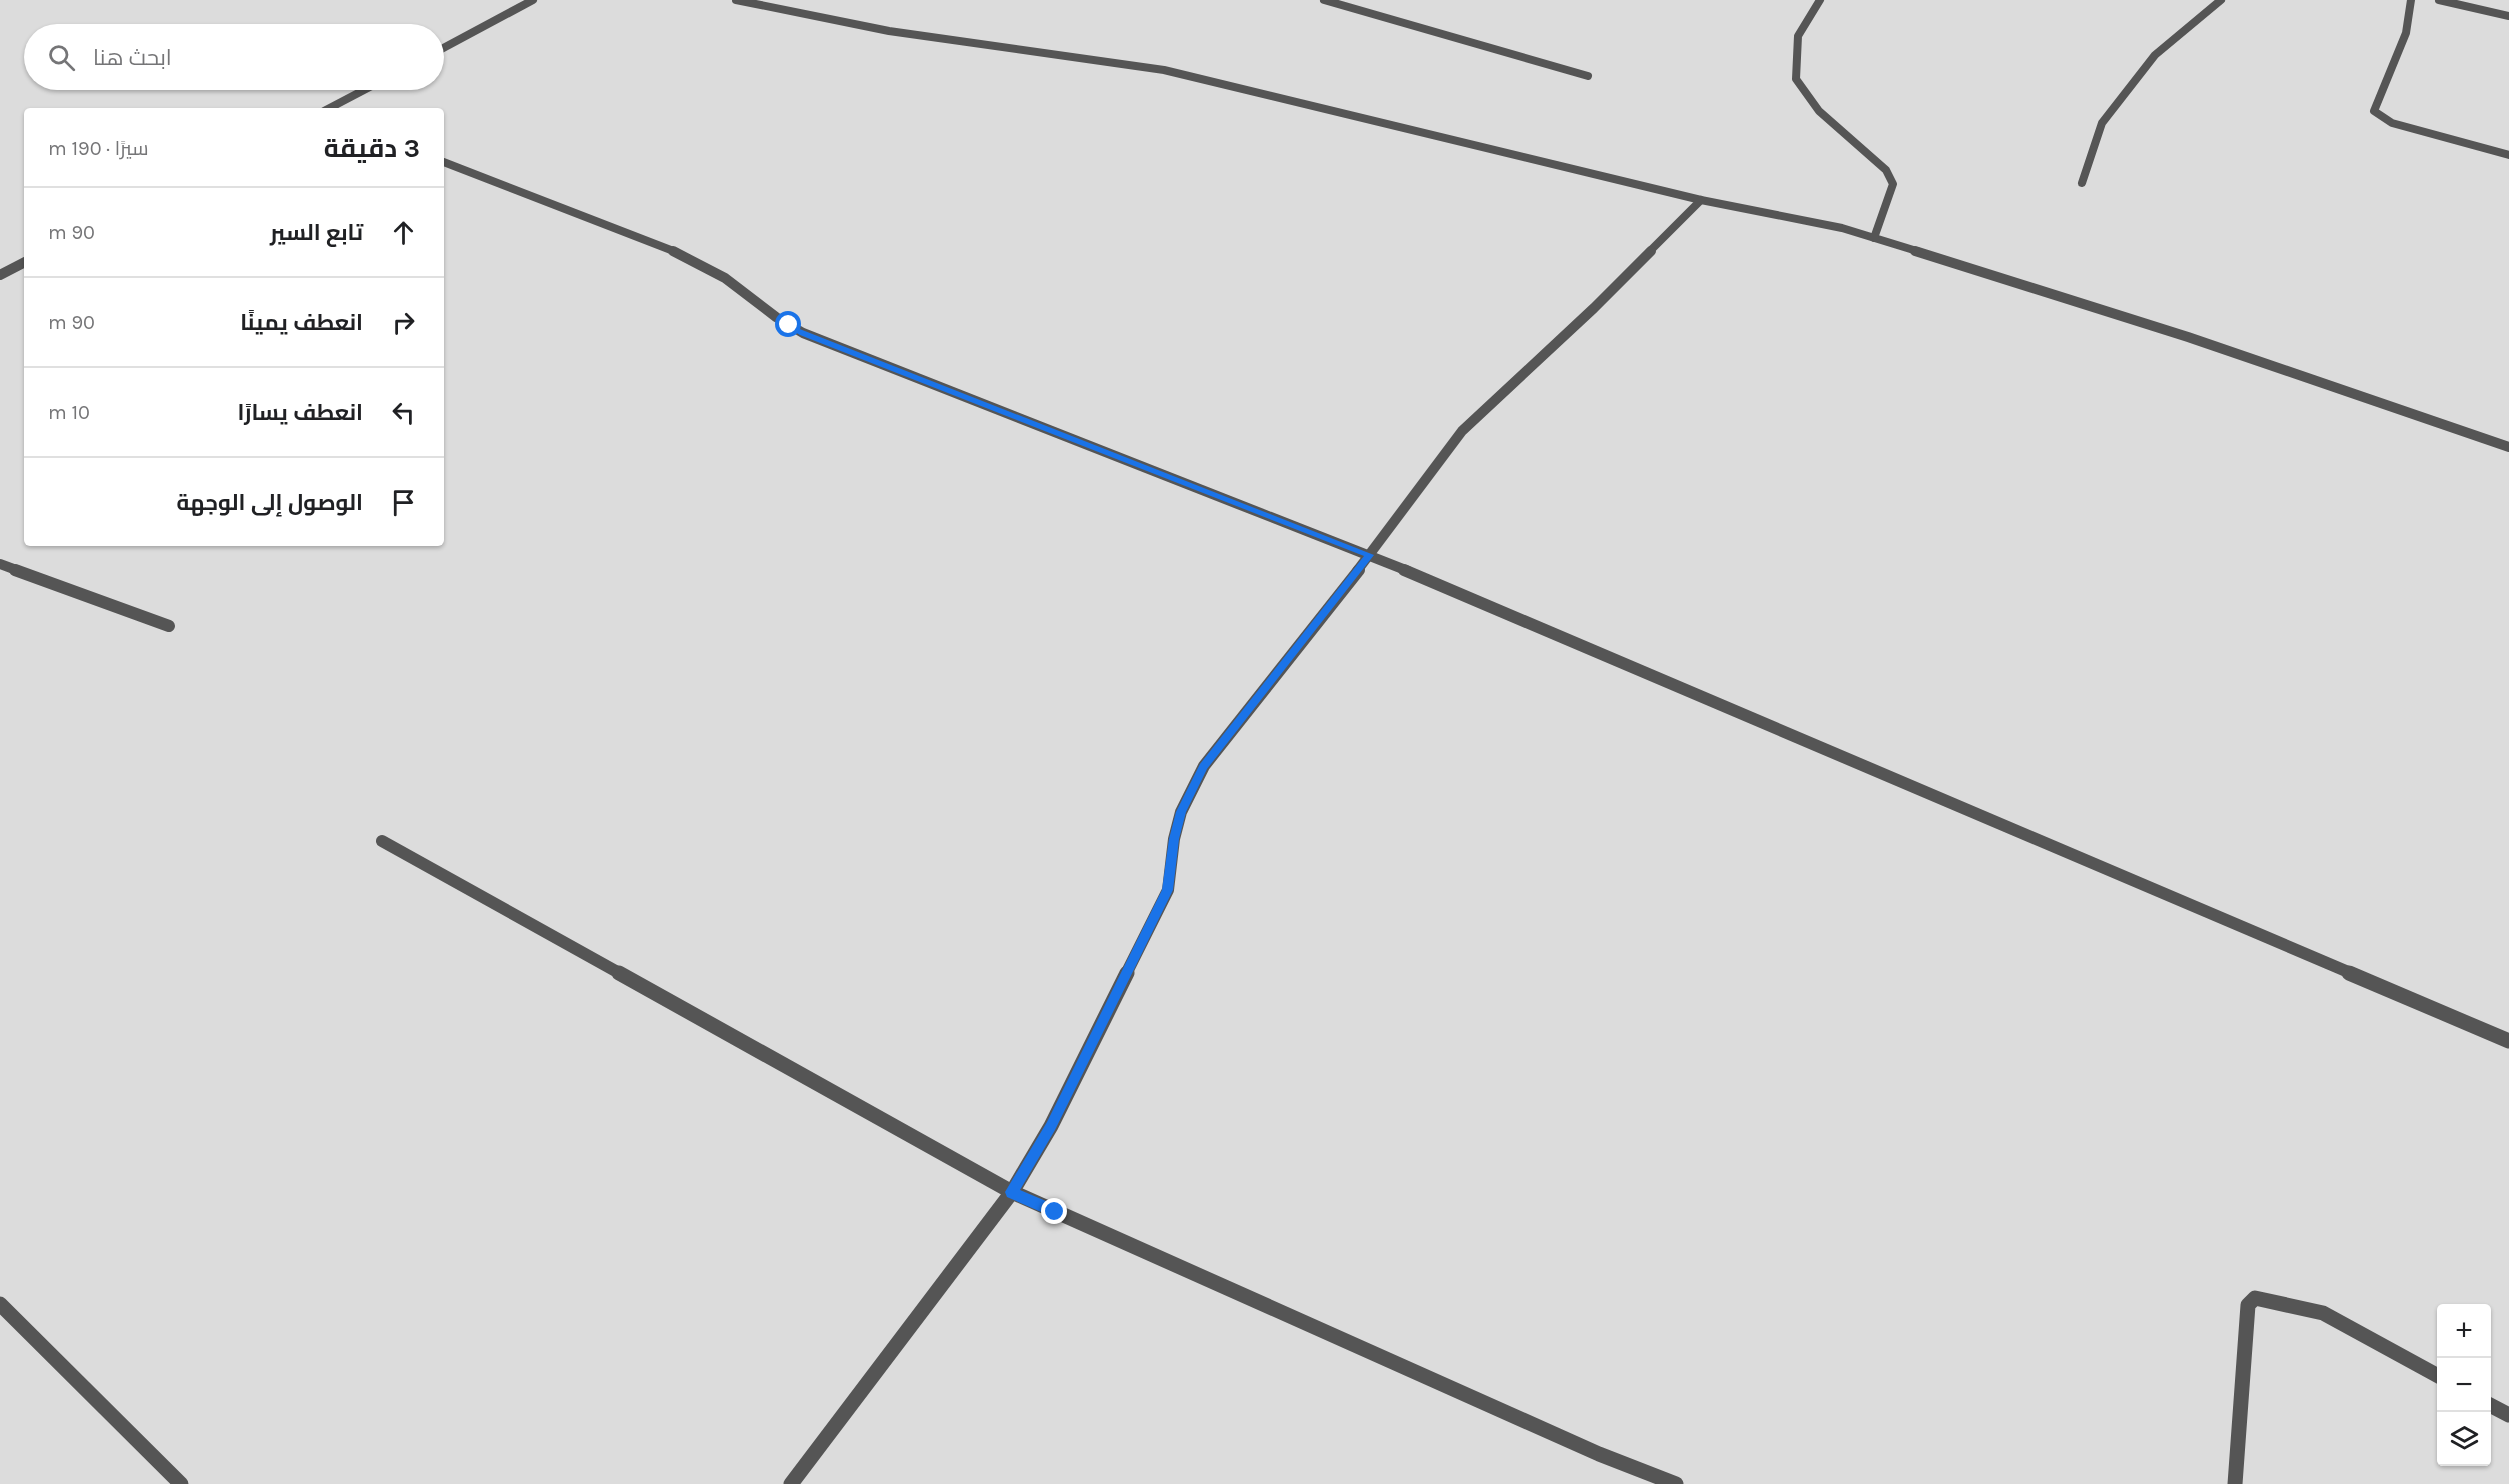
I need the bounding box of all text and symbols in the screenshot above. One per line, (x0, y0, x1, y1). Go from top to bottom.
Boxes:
search box (24, 24, 444, 90)
icon: search (45, 41, 78, 74)
text: ابحث هنا (93, 45, 172, 71)
text: 3 دقيقة (324, 133, 420, 164)
text: سيرًا · 190 m (48, 137, 148, 160)
icon: ahead (387, 216, 420, 249)
text: تابع السير (270, 220, 363, 246)
text: 90 m (48, 221, 95, 244)
icon: right (387, 306, 420, 339)
text: انعطف يمينًا (240, 310, 363, 336)
text: 90 m (48, 311, 95, 334)
route start (775, 311, 801, 337)
icon: left (387, 396, 420, 429)
text: انعطف يسارًا (237, 400, 363, 426)
text: 10 m (48, 401, 90, 424)
icon: arrive (387, 486, 420, 519)
text: الوصول إلى الوجهة (177, 490, 363, 516)
route end (1041, 1198, 1067, 1224)
map controls (2437, 1304, 2491, 1466)
button: + (2437, 1304, 2491, 1358)
button: − (2437, 1358, 2491, 1412)
button: layers (2437, 1412, 2491, 1466)

